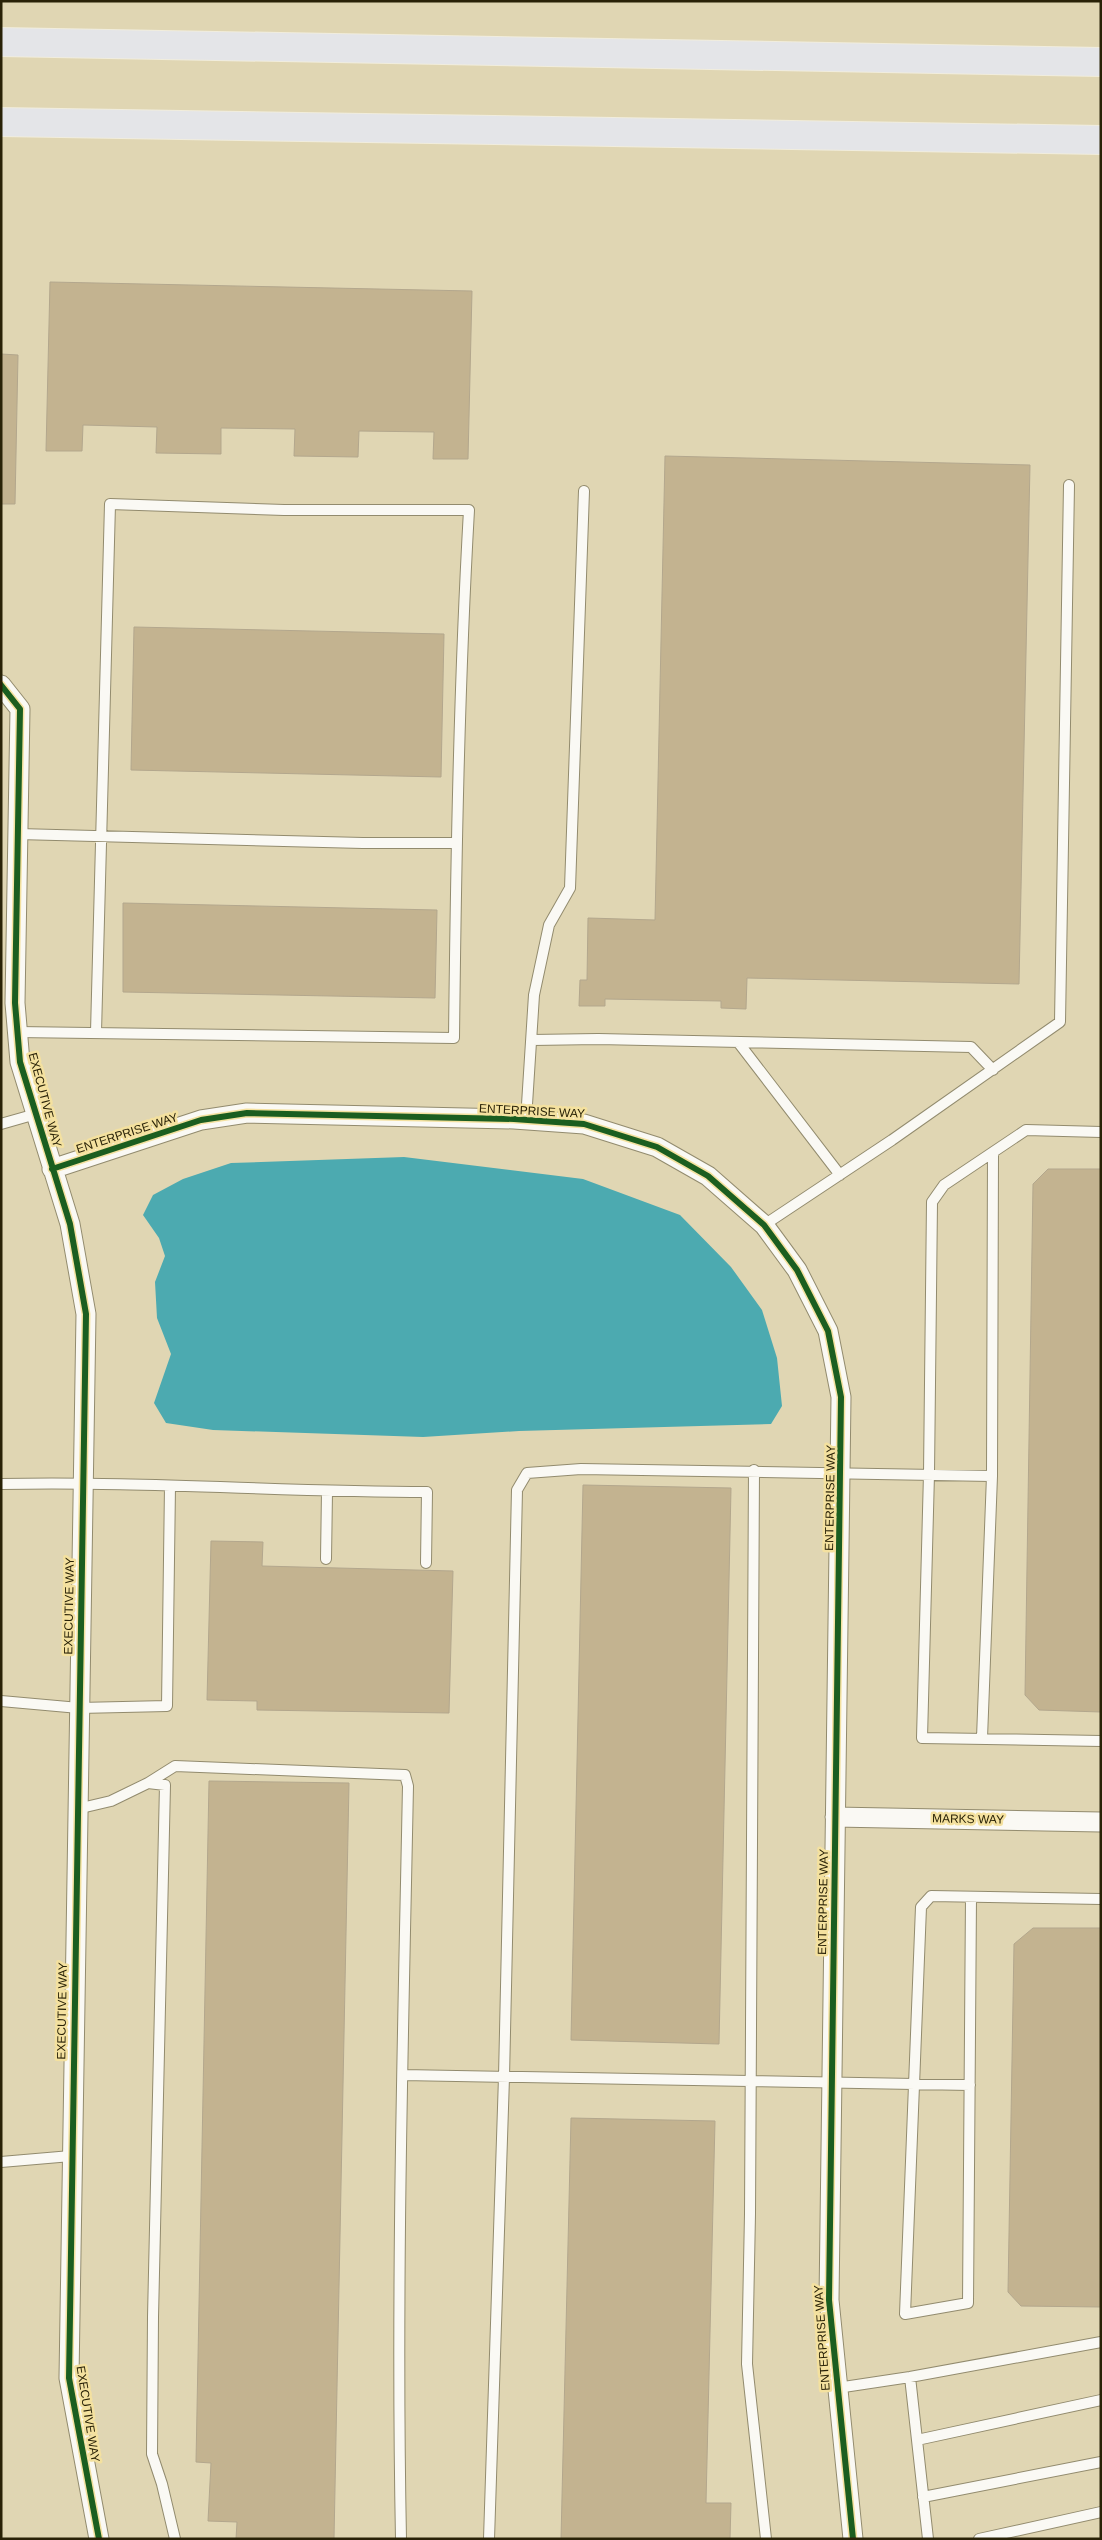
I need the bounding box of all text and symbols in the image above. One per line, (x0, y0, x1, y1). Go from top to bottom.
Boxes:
street label: EXECUTIVE WAY (26, 1051, 64, 1149)
street label: ENTERPRISE WAY (479, 1101, 585, 1121)
street label: ENTERPRISE WAY (74, 1110, 180, 1156)
street label: ENTERPRISE WAY (822, 1445, 838, 1551)
street label: EXECUTIVE WAY (61, 1557, 77, 1655)
street label: MARKS WAY (932, 1811, 1004, 1827)
street label: ENTERPRISE WAY (815, 1849, 831, 1955)
street label: EXECUTIVE WAY (54, 1962, 70, 2060)
street label: ENTERPRISE WAY (811, 2285, 833, 2391)
street label: EXECUTIVE WAY (73, 2365, 103, 2463)

